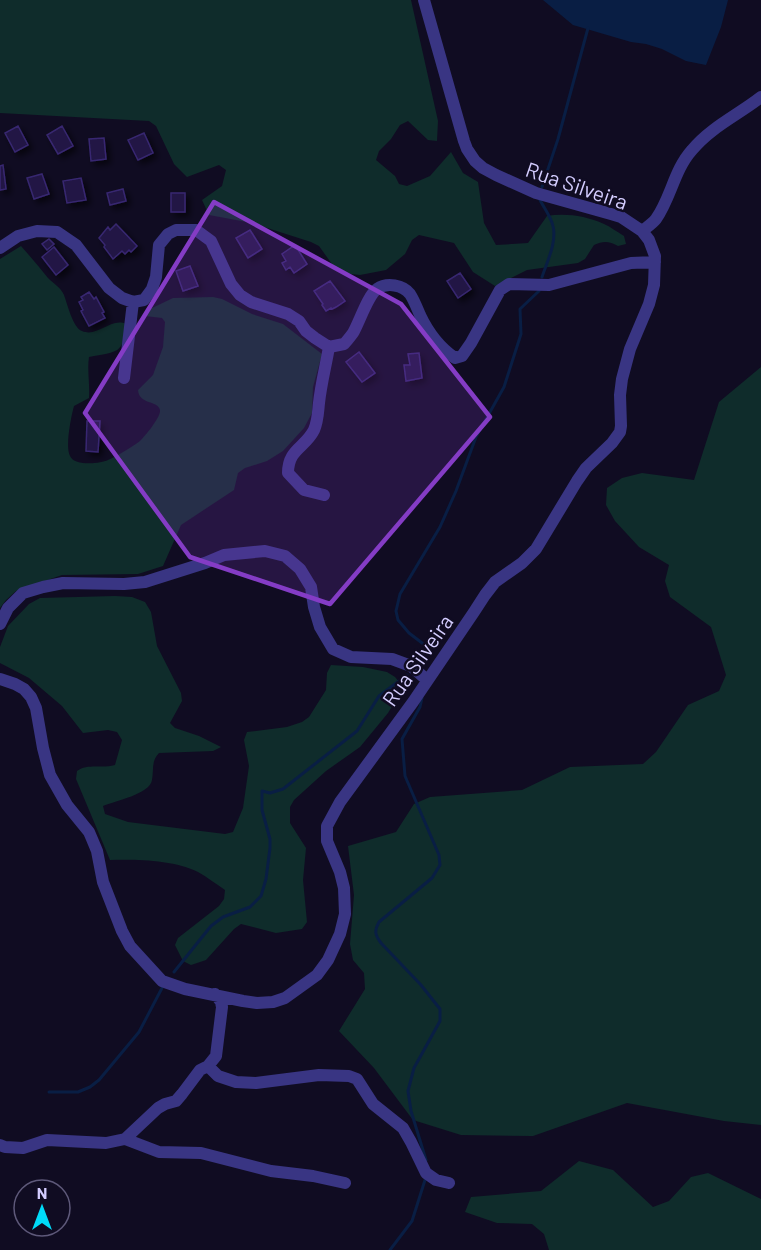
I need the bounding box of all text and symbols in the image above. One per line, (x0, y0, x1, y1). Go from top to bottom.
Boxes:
street label: Rua Silveira (523, 156, 631, 214)
street label: Rua Silveira (376, 609, 458, 711)
north arrow (12, 1178, 72, 1238)
text: N (37, 1183, 47, 1202)

